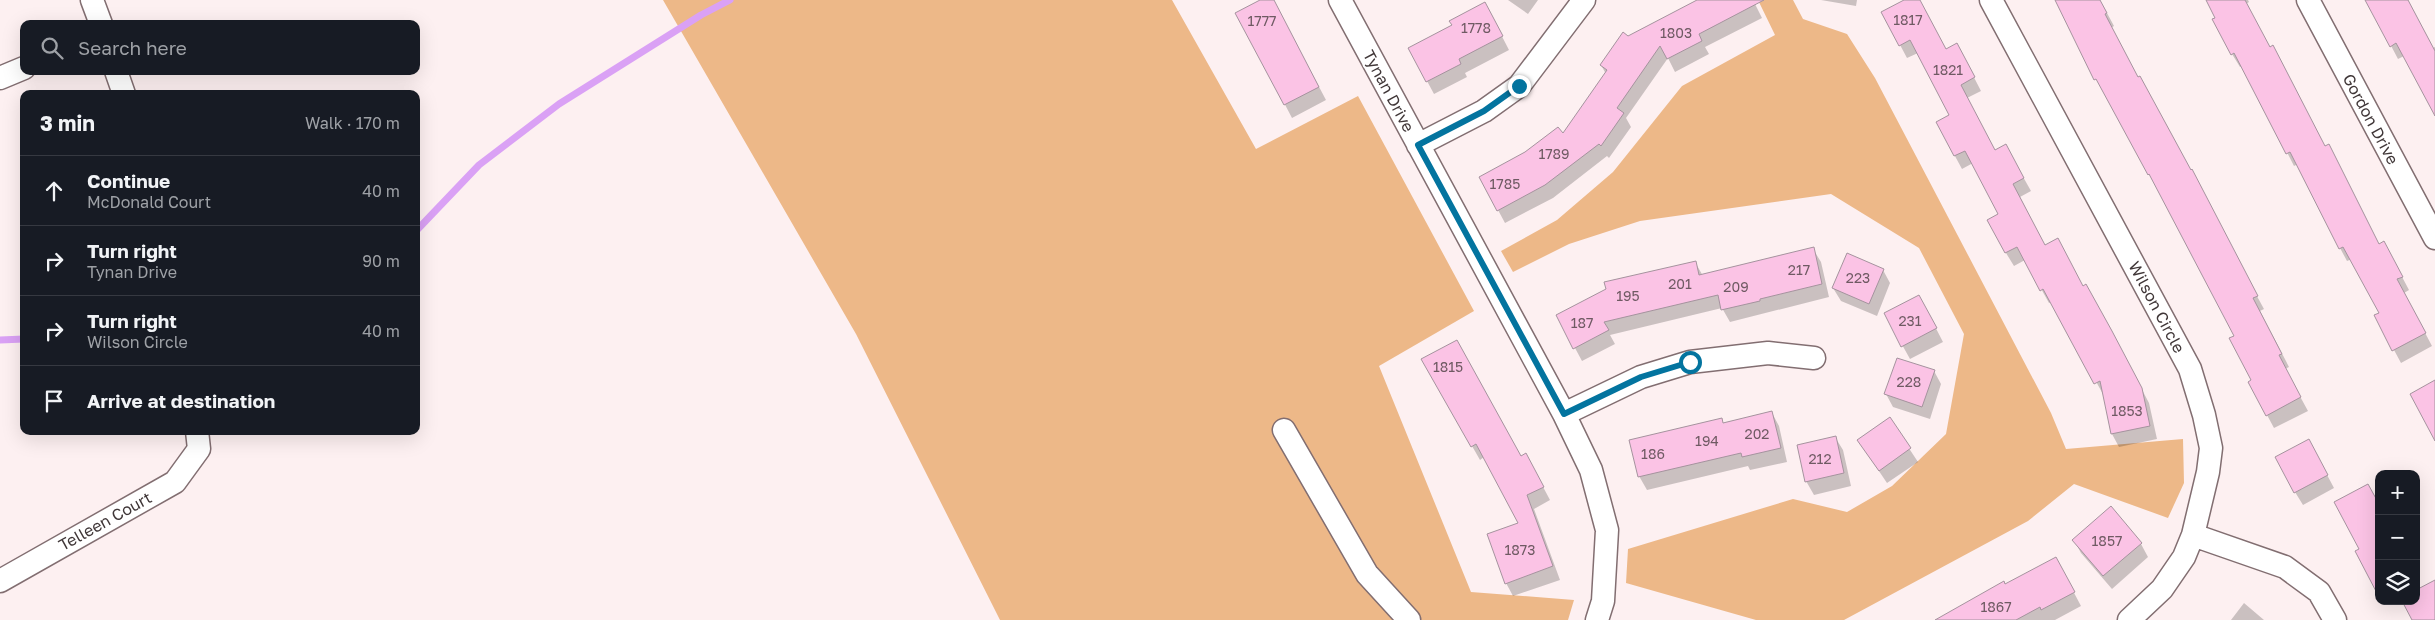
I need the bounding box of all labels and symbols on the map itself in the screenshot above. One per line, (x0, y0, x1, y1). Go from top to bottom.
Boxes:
house number: 1817 (1893, 11, 1923, 28)
house number: 1777 (1247, 12, 1277, 29)
house number: 1778 (1461, 19, 1491, 36)
house number: 1803 (1660, 24, 1692, 41)
street label: Tynan Drive (1359, 47, 1419, 135)
house number: 1821 (1933, 61, 1963, 78)
street label: Gordon Drive (2339, 70, 2403, 168)
route end (1508, 75, 1531, 98)
house number: 1789 (1538, 145, 1570, 162)
house number: 1785 (1490, 175, 1520, 192)
street label: Wilson Circle (2124, 258, 2190, 356)
house number: 217 (1788, 261, 1810, 278)
house number: 223 (1846, 269, 1870, 286)
house number: 201 (1668, 275, 1692, 292)
house number: 209 (1723, 278, 1749, 295)
house number: 195 (1616, 287, 1640, 304)
house number: 231 (1898, 312, 1922, 329)
house number: 187 (1571, 314, 1593, 331)
route start (1679, 351, 1702, 374)
house number: 1815 (1433, 358, 1463, 375)
house number: 228 (1897, 373, 1921, 390)
house number: 1853 (2111, 402, 2143, 419)
house number: 202 (1745, 425, 1769, 442)
house number: 194 (1695, 432, 1719, 449)
house number: 186 (1641, 445, 1665, 462)
house number: 212 (1808, 450, 1832, 467)
street label: Telleen Court (55, 487, 155, 555)
house number: 1857 (2092, 532, 2122, 549)
house number: 1873 (1505, 541, 1535, 558)
house number: 1867 (1980, 598, 2012, 615)

